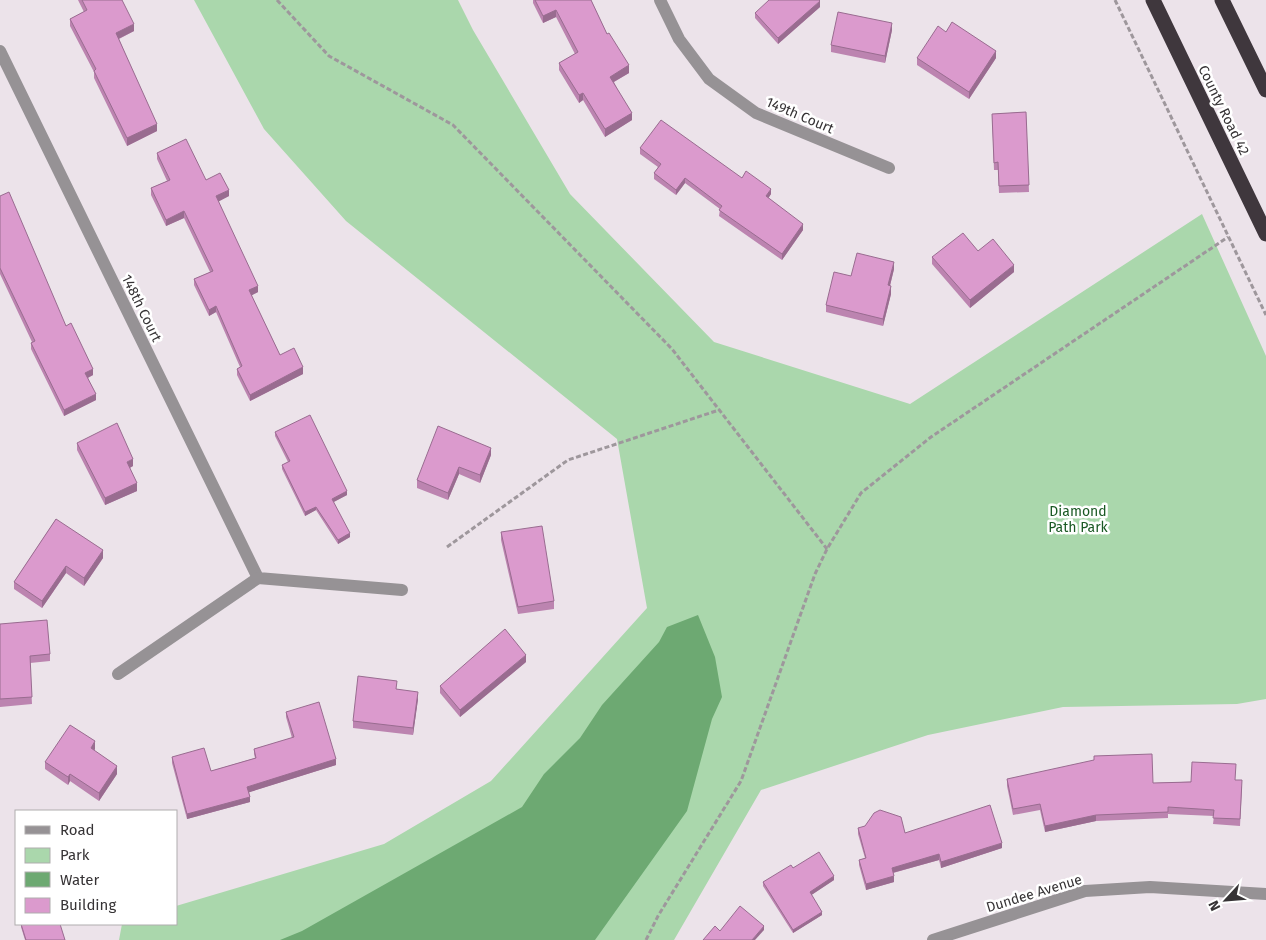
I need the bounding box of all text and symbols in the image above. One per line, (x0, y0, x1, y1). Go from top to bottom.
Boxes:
street label: County Road 42 (1194, 63, 1253, 158)
street label: 149th Court (763, 94, 837, 138)
street label: 148th Court (118, 272, 166, 345)
park label: Diamond Path Park (1048, 503, 1109, 536)
legend (15, 810, 178, 925)
text: Road (60, 821, 95, 839)
text: Park (60, 846, 90, 864)
text: Water (60, 871, 99, 889)
street label: Dundee Avenue (984, 871, 1084, 916)
north arrow (1201, 875, 1251, 925)
text: Building (60, 896, 116, 914)
text: N (1205, 898, 1224, 913)

